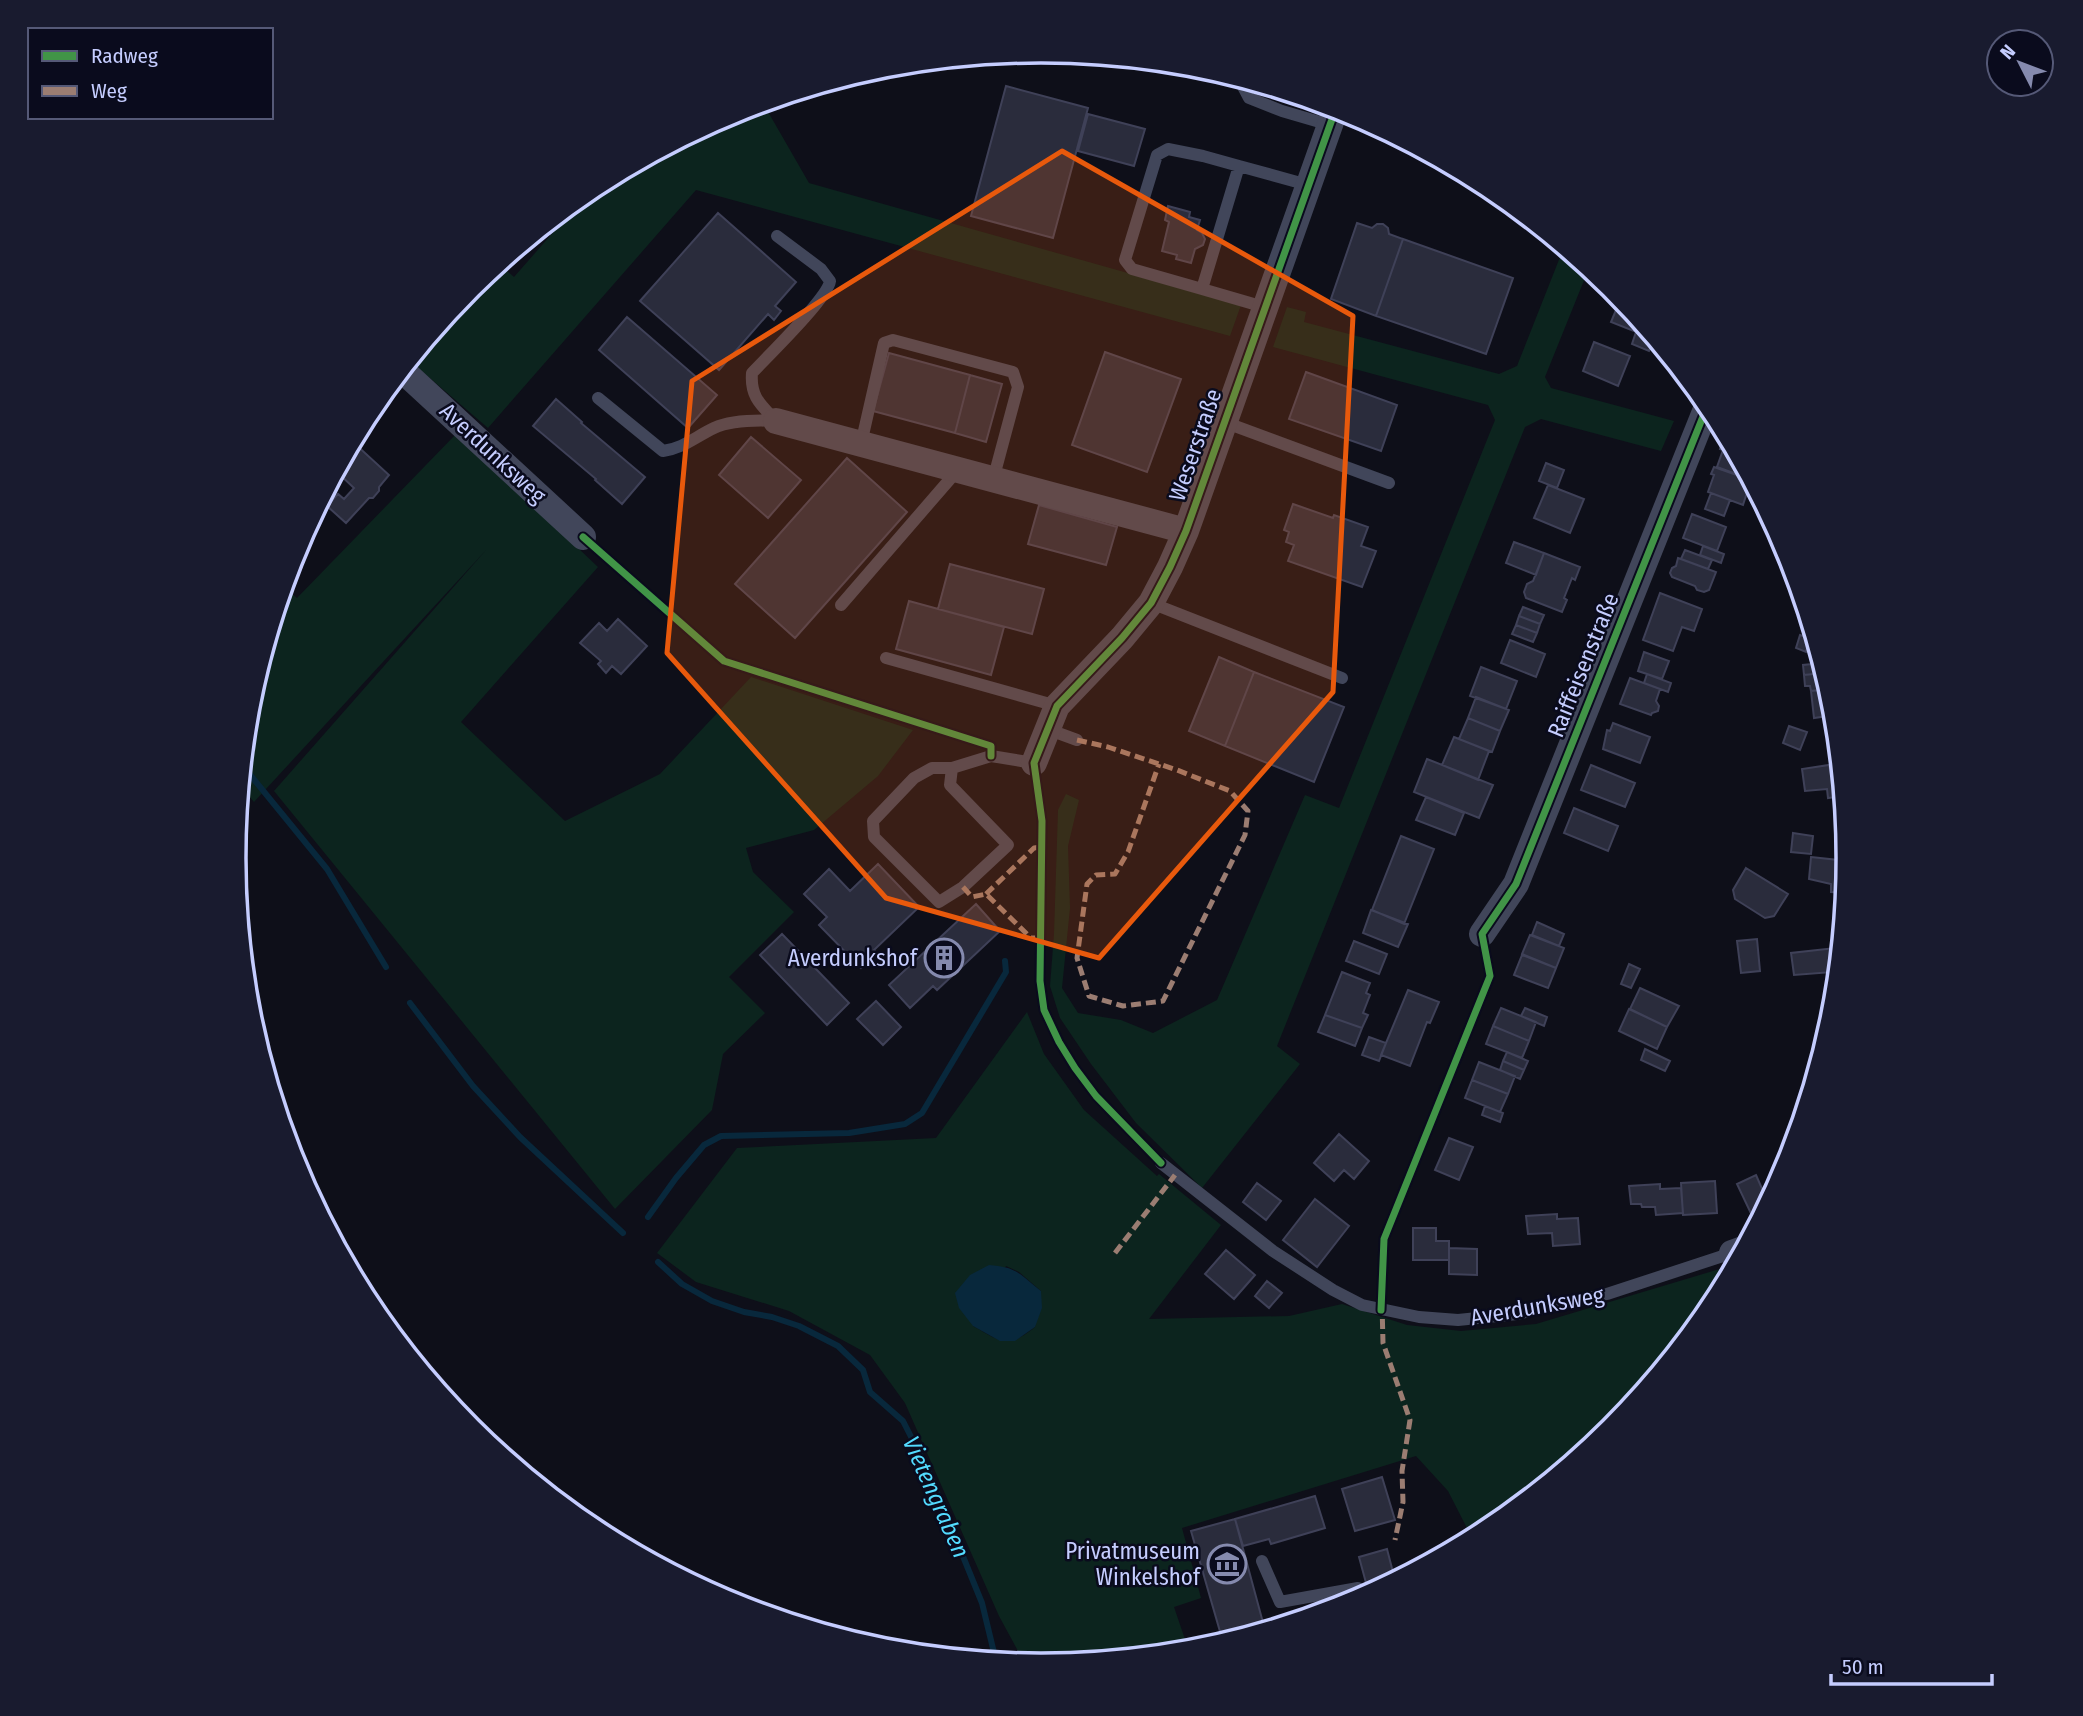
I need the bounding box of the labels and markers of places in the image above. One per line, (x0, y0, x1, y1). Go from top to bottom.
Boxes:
building icon: Averdunkshof (923, 937, 965, 979)
place label: Averdunkshof (788, 944, 919, 972)
place label: Privatmuseum Winkelshof (1065, 1537, 1202, 1591)
museum icon: Privatmuseum Winkelshof (1206, 1543, 1248, 1585)

